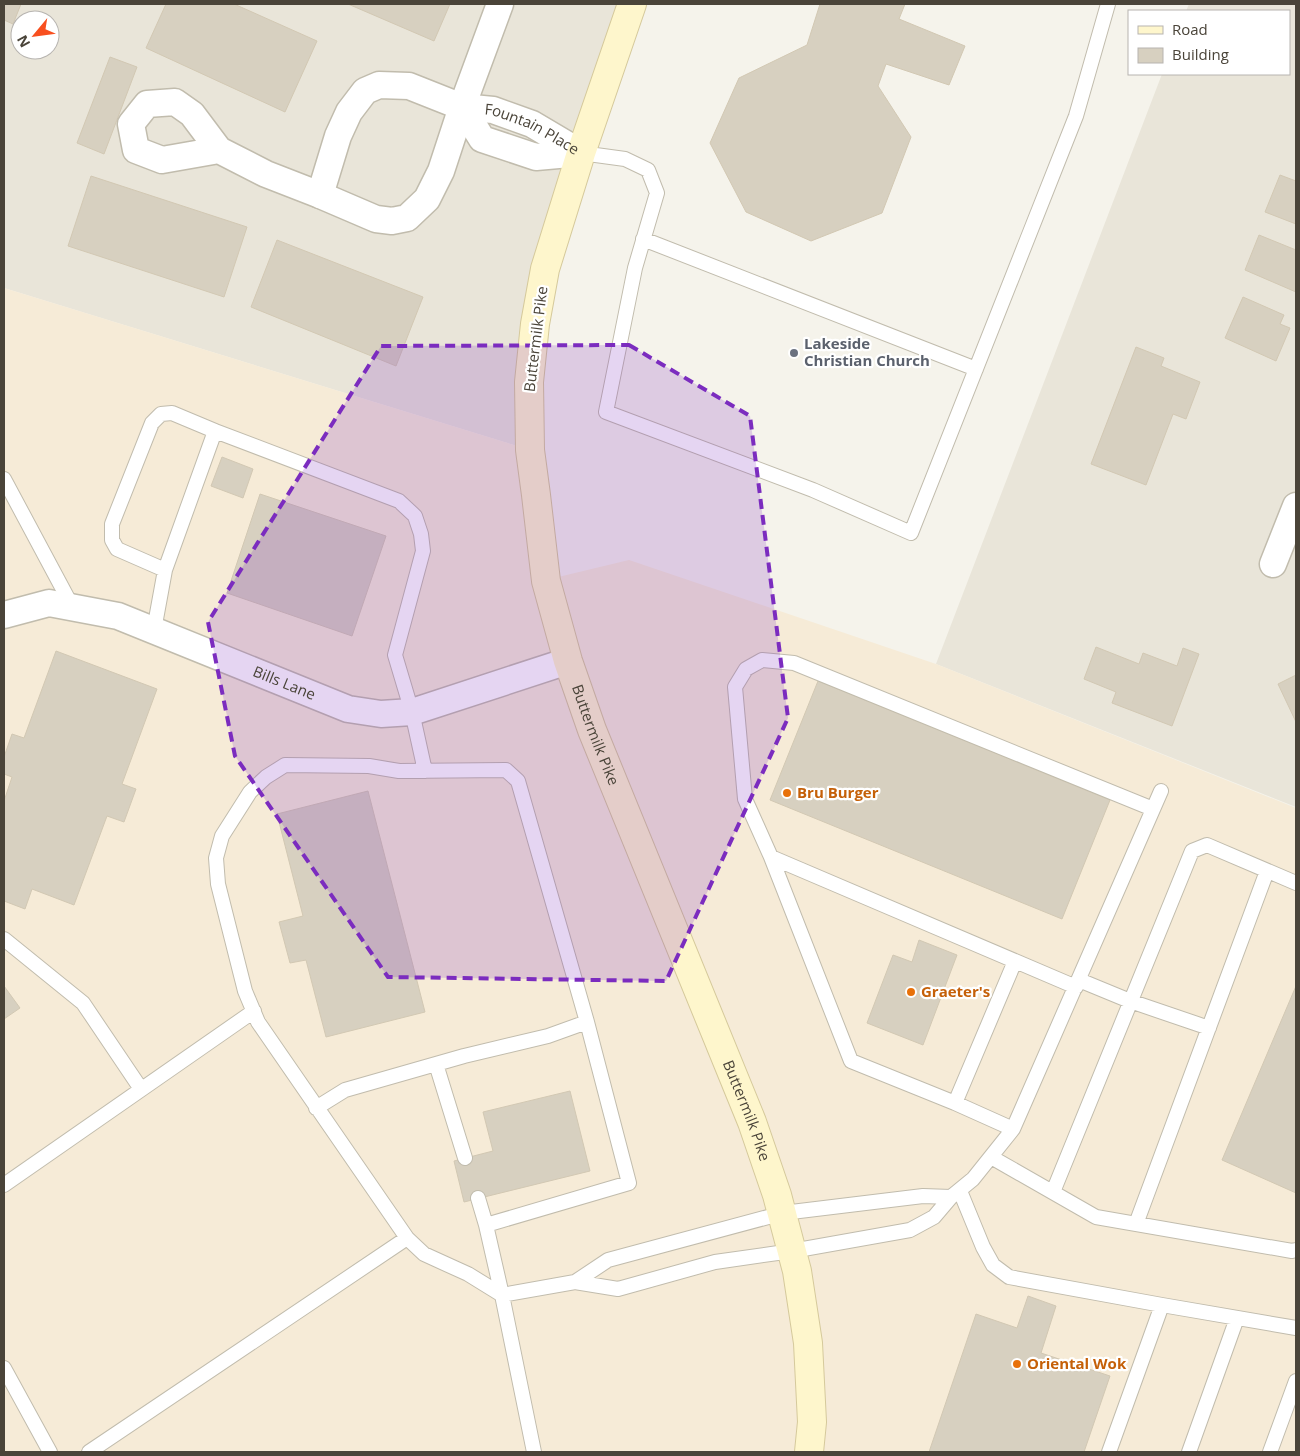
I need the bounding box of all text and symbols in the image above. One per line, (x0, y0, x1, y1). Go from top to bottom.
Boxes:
north arrow (10, 10, 60, 60)
legend (1128, 10, 1290, 75)
text: Road (1172, 19, 1208, 39)
text: N (12, 32, 34, 51)
text: Building (1172, 44, 1229, 64)
street label: Fountain Place (484, 98, 583, 159)
street label: Buttermilk Pike (519, 285, 551, 393)
place label: Lakeside Christian Church (804, 333, 930, 370)
marker: Lakeside Christian Church (788, 347, 800, 359)
street label: Bills Lane (250, 661, 319, 704)
street label: Buttermilk Pike (568, 682, 625, 788)
place label: Bru Burger (797, 782, 879, 802)
marker: Bru Burger (781, 787, 793, 799)
place label: Graeter's (921, 981, 990, 1001)
marker: Graeter's (905, 986, 917, 998)
street label: Buttermilk Pike (719, 1057, 776, 1163)
place label: Oriental Wok (1027, 1353, 1127, 1373)
marker: Oriental Wok (1011, 1358, 1023, 1370)

